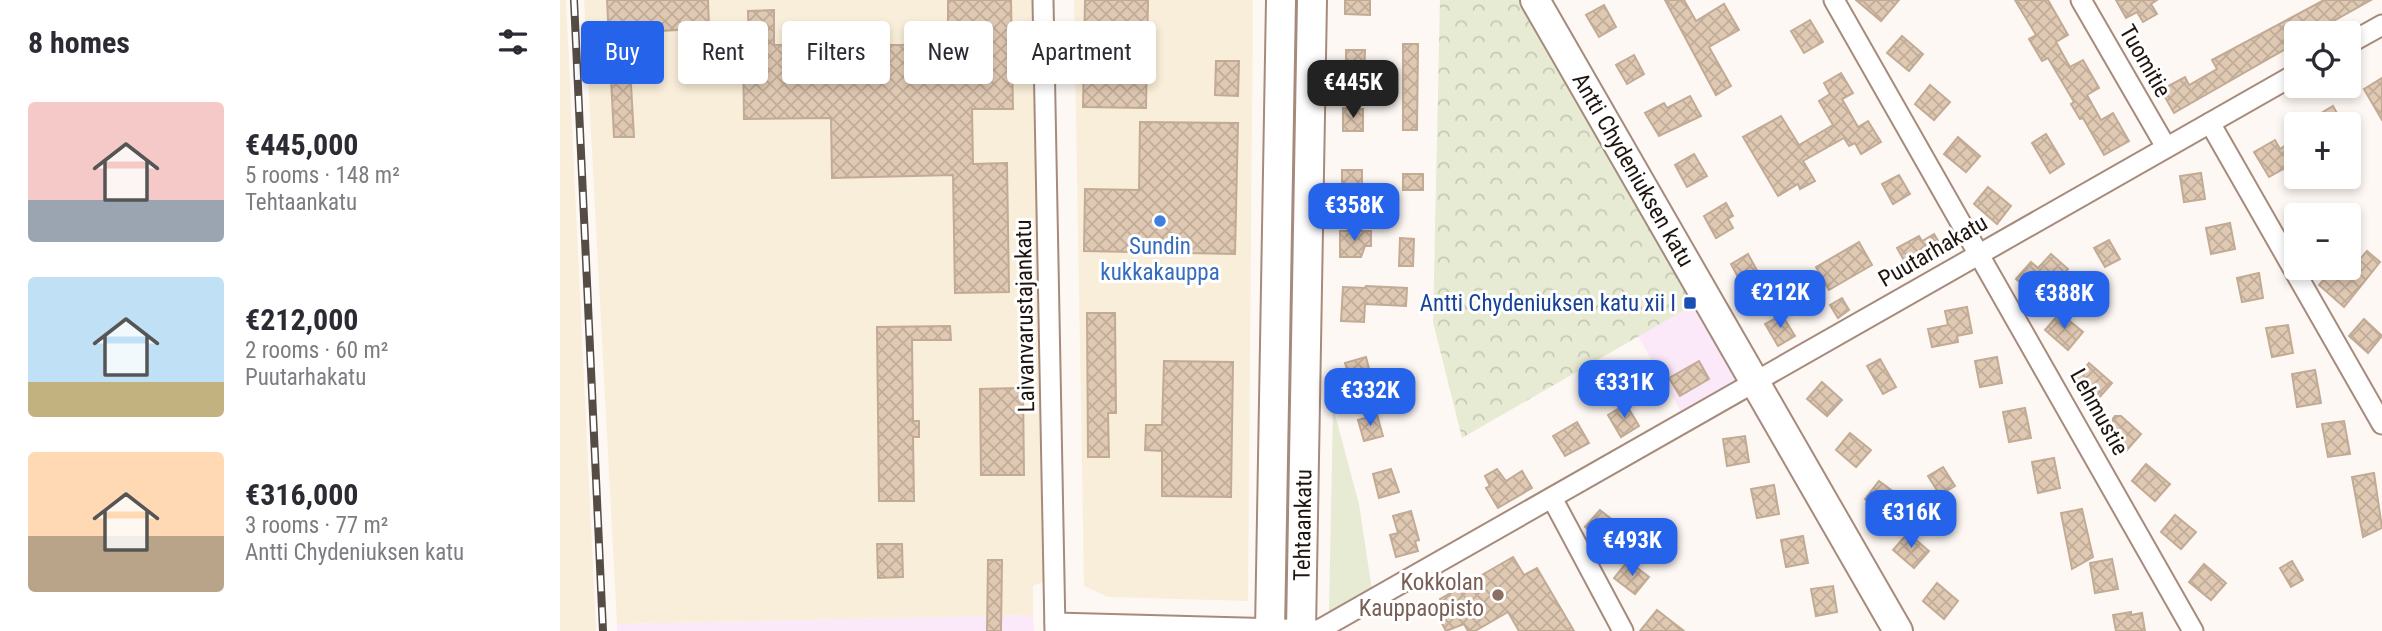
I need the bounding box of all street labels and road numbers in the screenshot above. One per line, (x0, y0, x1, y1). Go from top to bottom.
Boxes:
street label: Tuomitie (2114, 20, 2176, 102)
street label: Antti Chydeniuksen katu (1566, 68, 1700, 272)
street label: Puutarhakatu (1874, 209, 1992, 293)
street label: Laivanvarustajankatu (1010, 219, 1040, 413)
street label: Lehmustie (2064, 364, 2134, 460)
street label: Tehtaankatu (1289, 469, 1317, 581)

